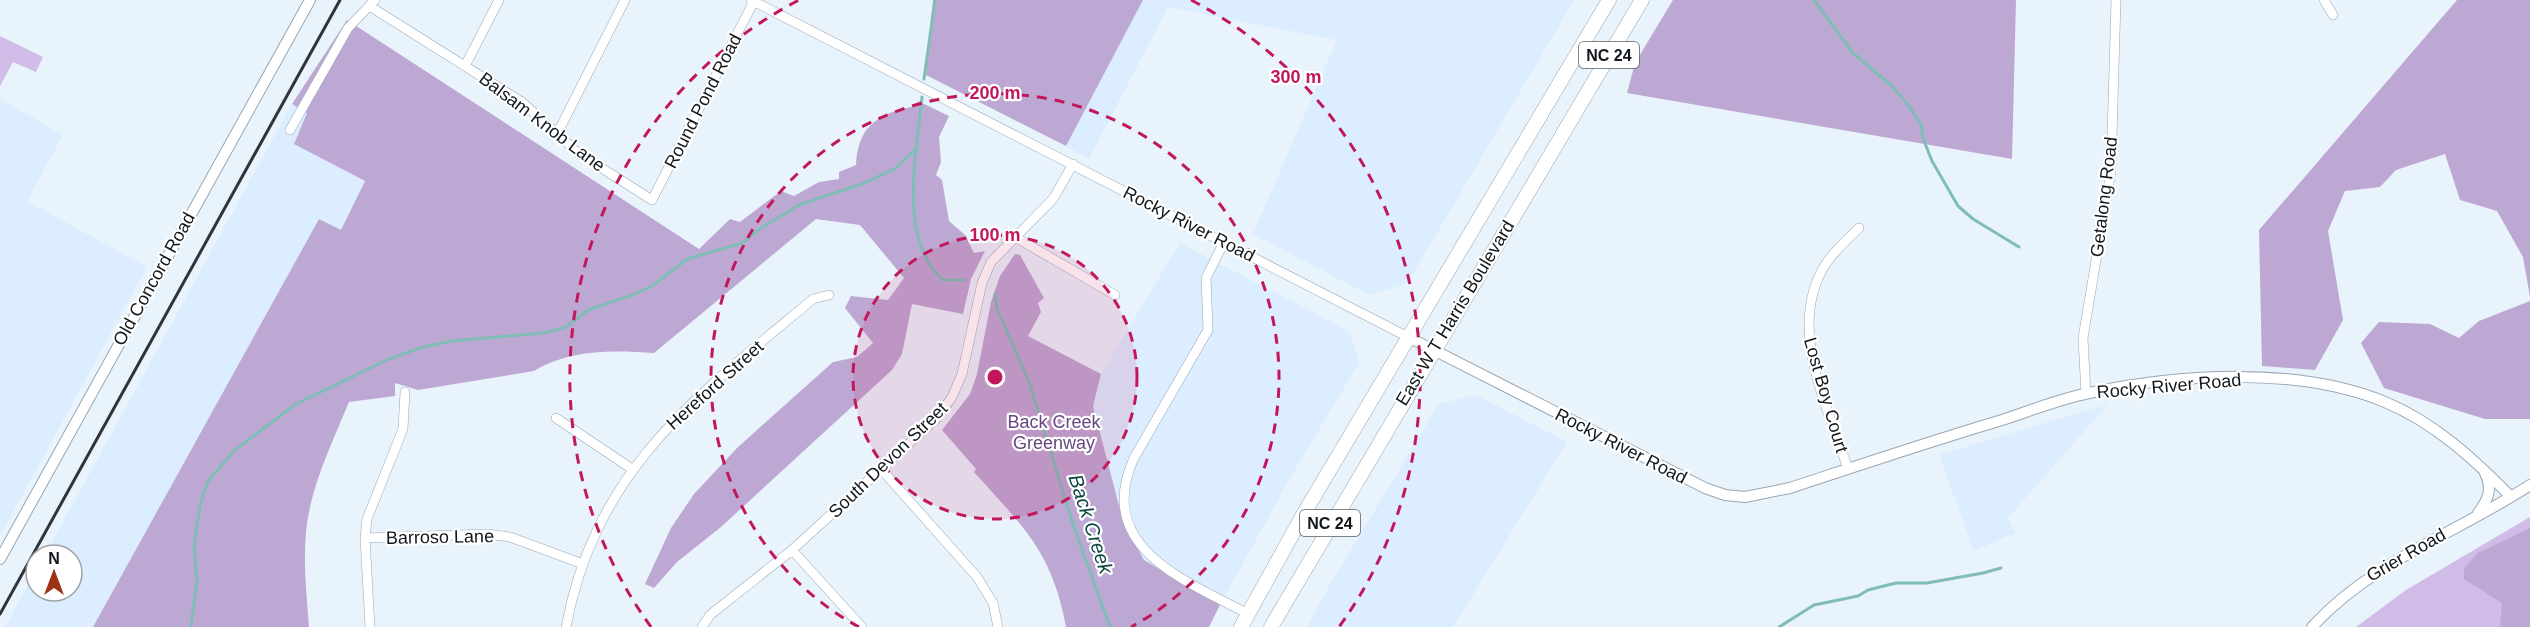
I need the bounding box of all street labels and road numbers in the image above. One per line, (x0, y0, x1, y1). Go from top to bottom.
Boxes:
street label: Round Pond Road (660, 30, 746, 172)
road number: NC 24 (1579, 42, 1639, 68)
street label: Balsam Knob Lane (475, 68, 609, 176)
street label: Getalong Road (2087, 136, 2121, 258)
street label: Rocky River Road (1120, 182, 1258, 266)
street label: Old Concord Road (109, 209, 199, 349)
street label: East W T Harris Boulevard (1392, 217, 1518, 409)
street label: Lost Boy Court (1800, 335, 1852, 455)
street label: Hereford Street (663, 336, 767, 434)
street label: Rocky River Road (2096, 370, 2242, 402)
street label: South Devon Street (825, 398, 951, 522)
street label: Rocky River Road (1552, 404, 1690, 488)
road number: NC 24 (1300, 510, 1360, 536)
street label: Grier Road (2363, 524, 2449, 586)
street label: Barroso Lane (386, 526, 494, 548)

